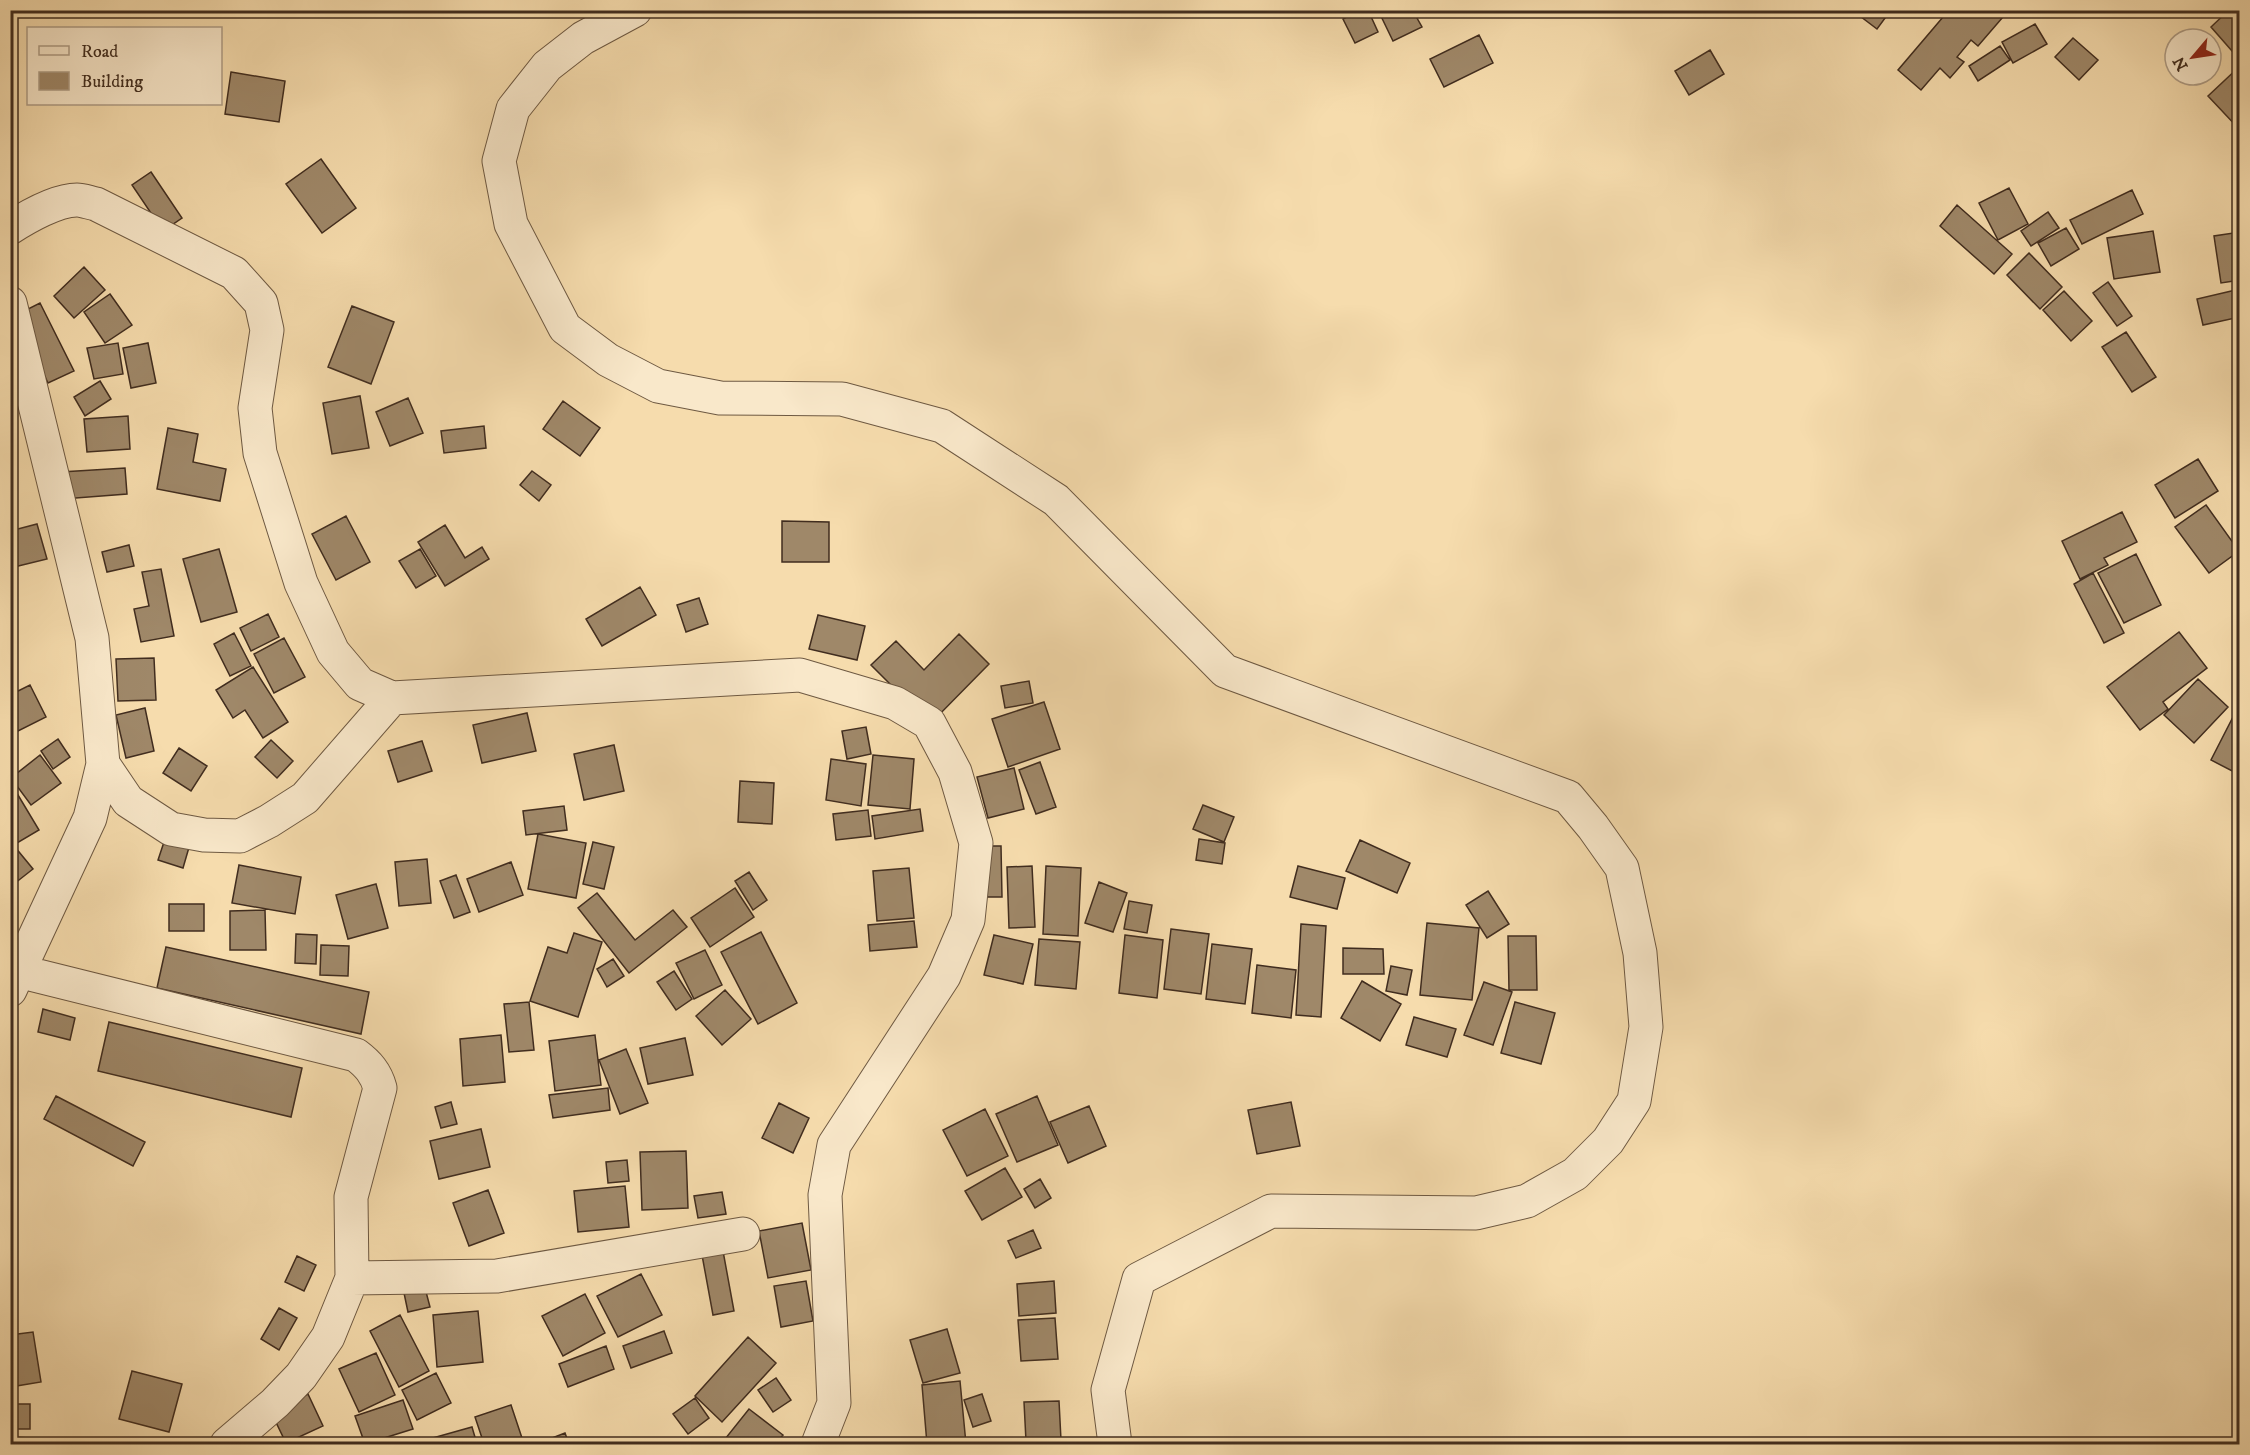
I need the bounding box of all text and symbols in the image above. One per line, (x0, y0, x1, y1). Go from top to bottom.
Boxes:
legend (27, 27, 222, 105)
north arrow (2163, 27, 2223, 87)
text: Road (81, 41, 118, 63)
text: N (2169, 53, 2193, 74)
text: Building (81, 71, 143, 93)

